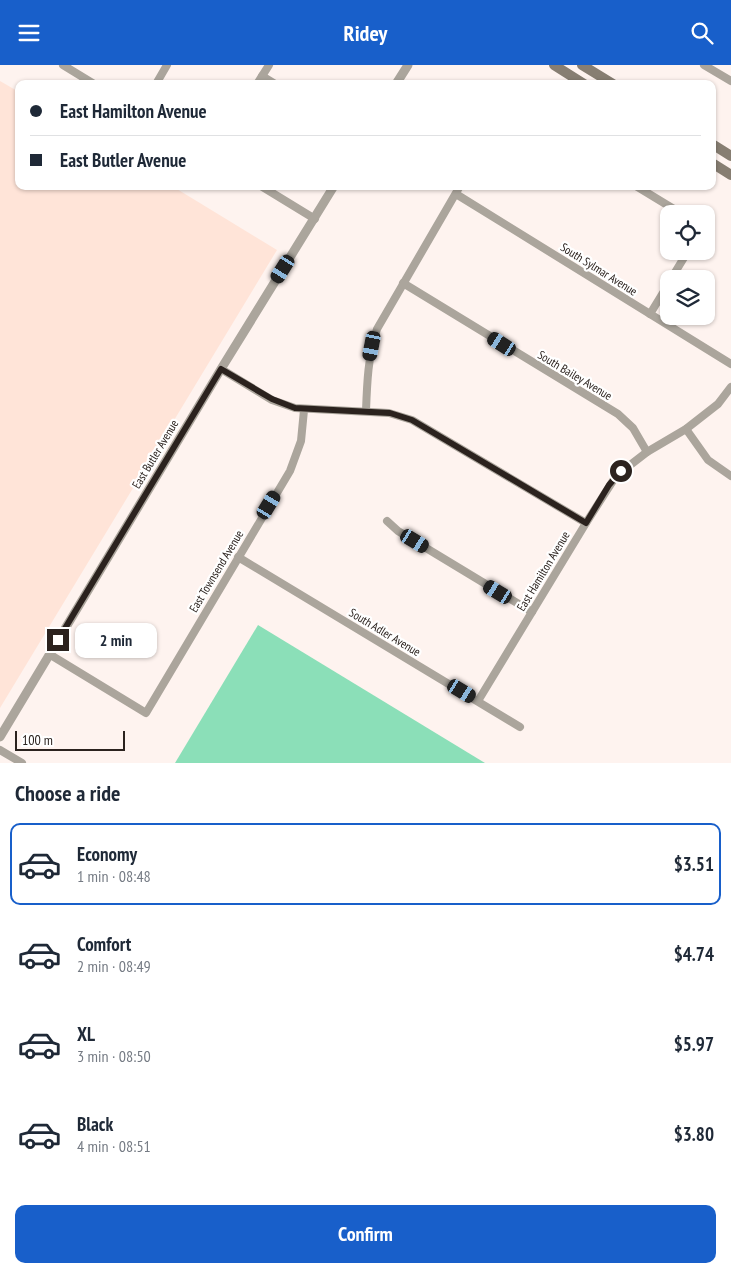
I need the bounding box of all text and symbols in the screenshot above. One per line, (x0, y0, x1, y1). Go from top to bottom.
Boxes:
icon: menu (15, 19, 43, 47)
text: Ridey (344, 19, 387, 47)
icon: search (688, 19, 716, 47)
text: East Hamilton Avenue (60, 99, 207, 123)
text: East Butler Avenue (60, 148, 186, 172)
map controls (660, 205, 715, 325)
button: locate (660, 205, 715, 260)
street label: South Sylmar Avenue (558, 239, 640, 299)
car (268, 252, 297, 286)
button: layers (660, 270, 715, 325)
car (361, 330, 382, 362)
car (485, 330, 518, 358)
street label: South Bailey Avenue (535, 347, 615, 403)
street label: East Butler Avenue (129, 417, 181, 491)
route start (610, 460, 632, 482)
car (254, 488, 283, 522)
street label: East Townsend Avenue (186, 527, 246, 615)
car (398, 527, 431, 555)
street label: East Hamilton Avenue (513, 528, 573, 614)
car (481, 578, 514, 606)
street label: South Adler Avenue (347, 605, 424, 659)
callout: 2 min (76, 623, 158, 657)
route end (47, 629, 69, 651)
text: 2 min (100, 630, 132, 650)
car (445, 677, 478, 705)
scale bar (15, 728, 125, 751)
text: 100 m (22, 731, 53, 749)
text: Choose a ride (15, 779, 120, 807)
icon: car (17, 842, 62, 887)
text: Economy (77, 842, 137, 866)
text: $3.51 (674, 852, 714, 876)
text: 1 min · 08:48 (77, 866, 151, 886)
icon: car (17, 932, 62, 977)
text: Comfort (77, 932, 131, 956)
text: $4.74 (674, 942, 714, 966)
text: 2 min · 08:49 (77, 956, 151, 976)
icon: car (17, 1022, 62, 1067)
text: XL (77, 1022, 95, 1046)
text: $5.97 (674, 1032, 714, 1056)
text: 3 min · 08:50 (77, 1046, 151, 1066)
icon: car (17, 1112, 62, 1157)
text: Black (77, 1112, 113, 1136)
text: $3.80 (674, 1122, 714, 1146)
text: 4 min · 08:51 (77, 1136, 151, 1156)
button: Confirm (15, 1205, 716, 1263)

